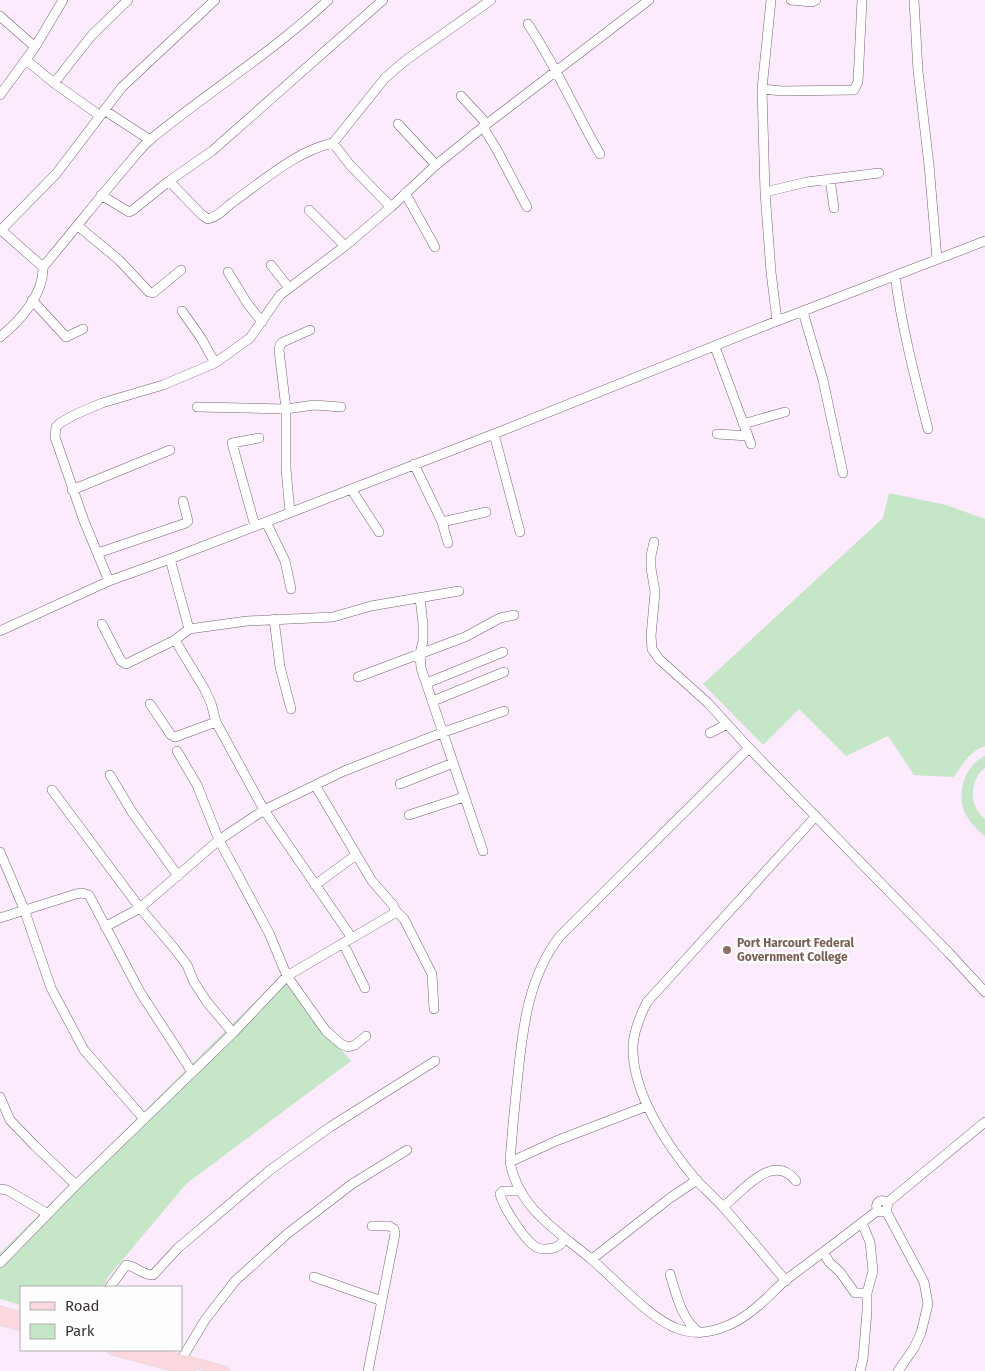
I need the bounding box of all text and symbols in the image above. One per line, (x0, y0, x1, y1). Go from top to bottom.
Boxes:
place label: Port Harcourt Federal Government College (737, 936, 855, 964)
marker: Port Harcourt Federal Government College (721, 944, 733, 956)
legend (20, 1286, 182, 1351)
text: Road (65, 1297, 100, 1315)
text: Park (65, 1322, 95, 1340)

